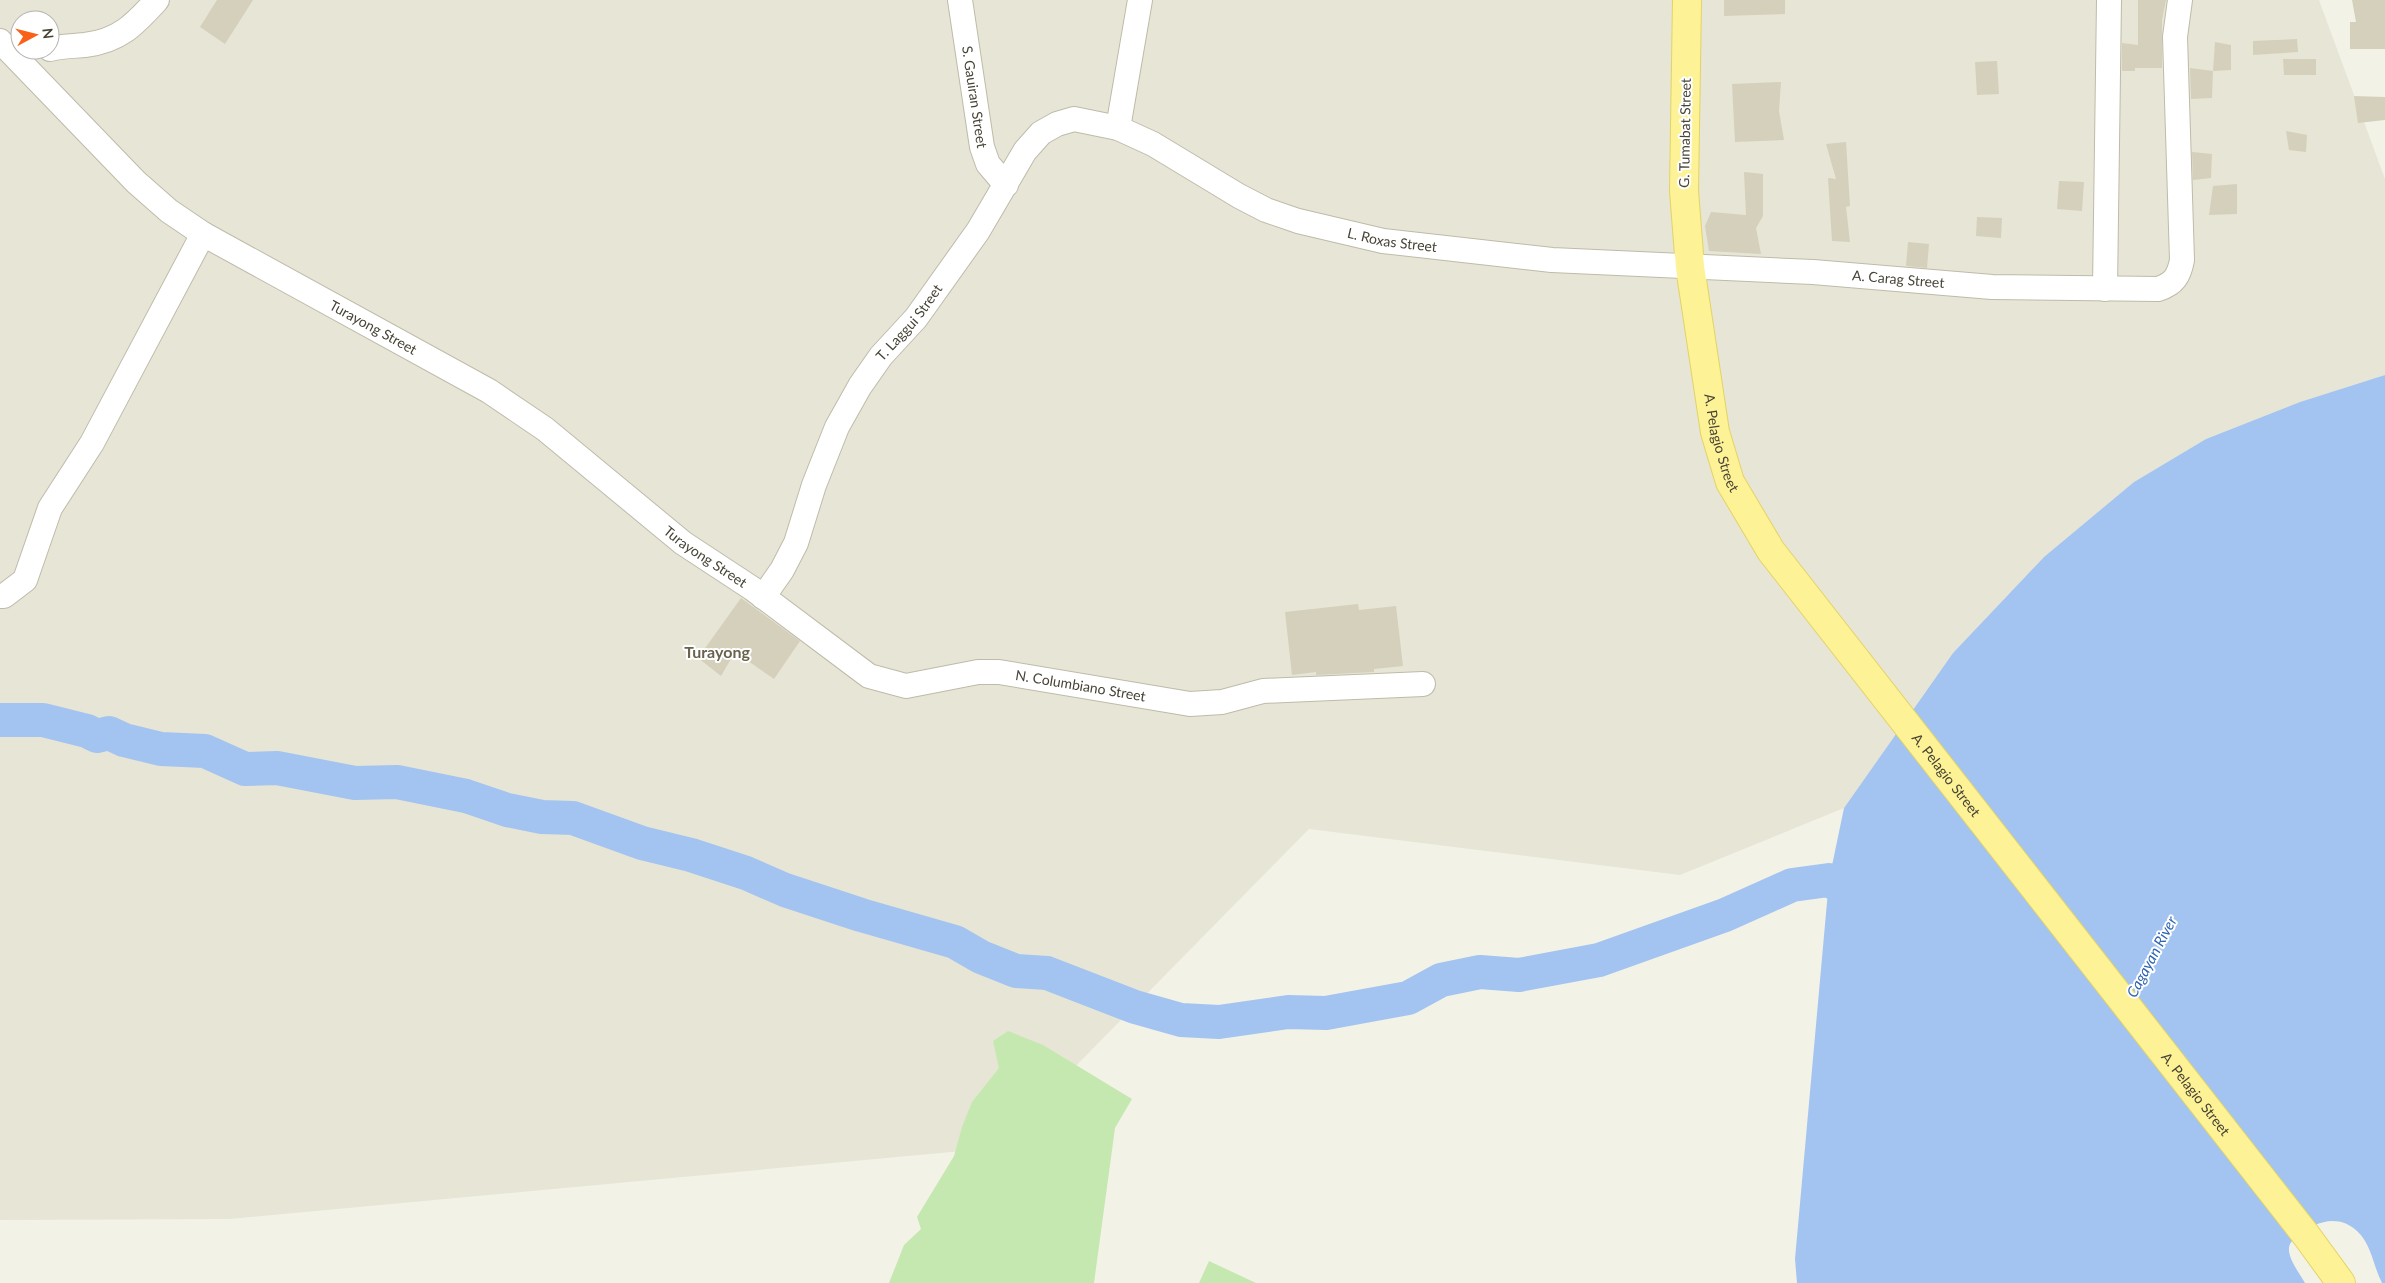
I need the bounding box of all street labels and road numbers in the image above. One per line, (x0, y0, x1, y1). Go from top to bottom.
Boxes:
street label: S. Gauiran Street (959, 45, 991, 149)
street label: G. Tumabat Street (1675, 78, 1694, 188)
street label: L. Roxas Street (1346, 224, 1438, 255)
street label: A. Carag Street (1852, 266, 1945, 291)
street label: T. Laggui Street (872, 281, 945, 364)
street label: Turayong Street (327, 296, 420, 358)
street label: A. Pelagio Street (1701, 392, 1743, 495)
street label: Turayong Street (661, 522, 750, 591)
street label: N. Columbiano Street (1014, 666, 1147, 704)
street label: A. Pelagio Street (1909, 730, 1984, 820)
street label: A. Pelagio Street (2158, 1049, 2234, 1139)

